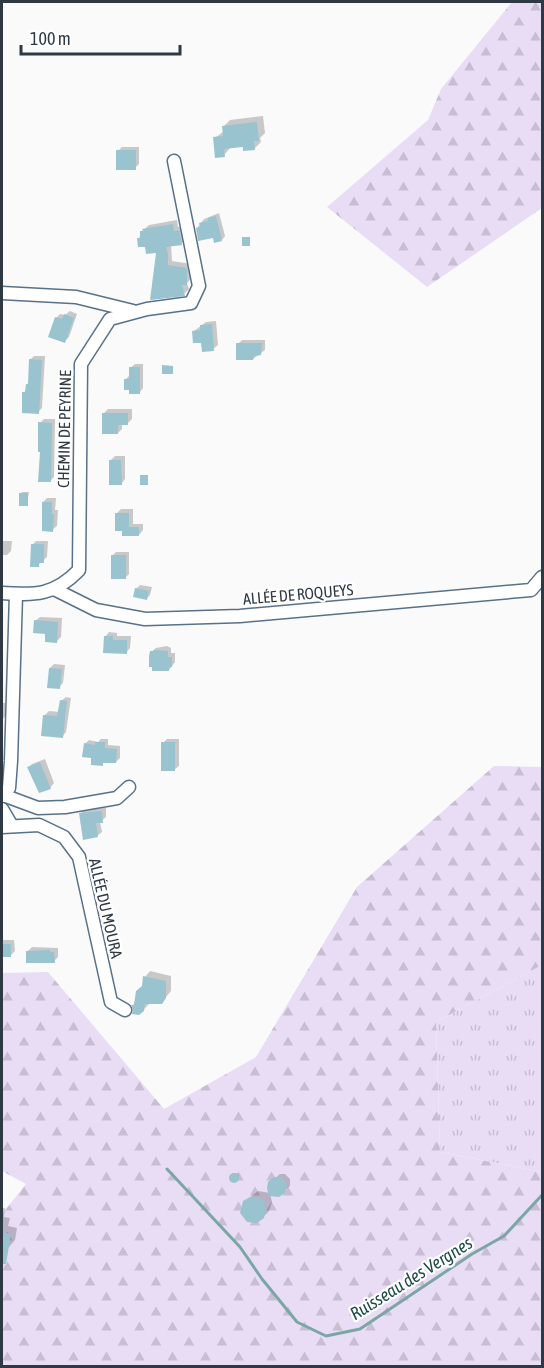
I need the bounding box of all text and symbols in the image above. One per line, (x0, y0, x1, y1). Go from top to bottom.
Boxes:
scale bar (21, 18, 180, 56)
text: 100 m (30, 28, 71, 49)
street label: CHEMIN DE PEYRINE (54, 370, 74, 488)
street label: ALLÉE DE ROQUEYS (242, 580, 354, 608)
street label: ALLÉE DU MOURA (86, 856, 126, 960)
water label: Ruisseau des Vergnes (346, 1232, 476, 1324)

